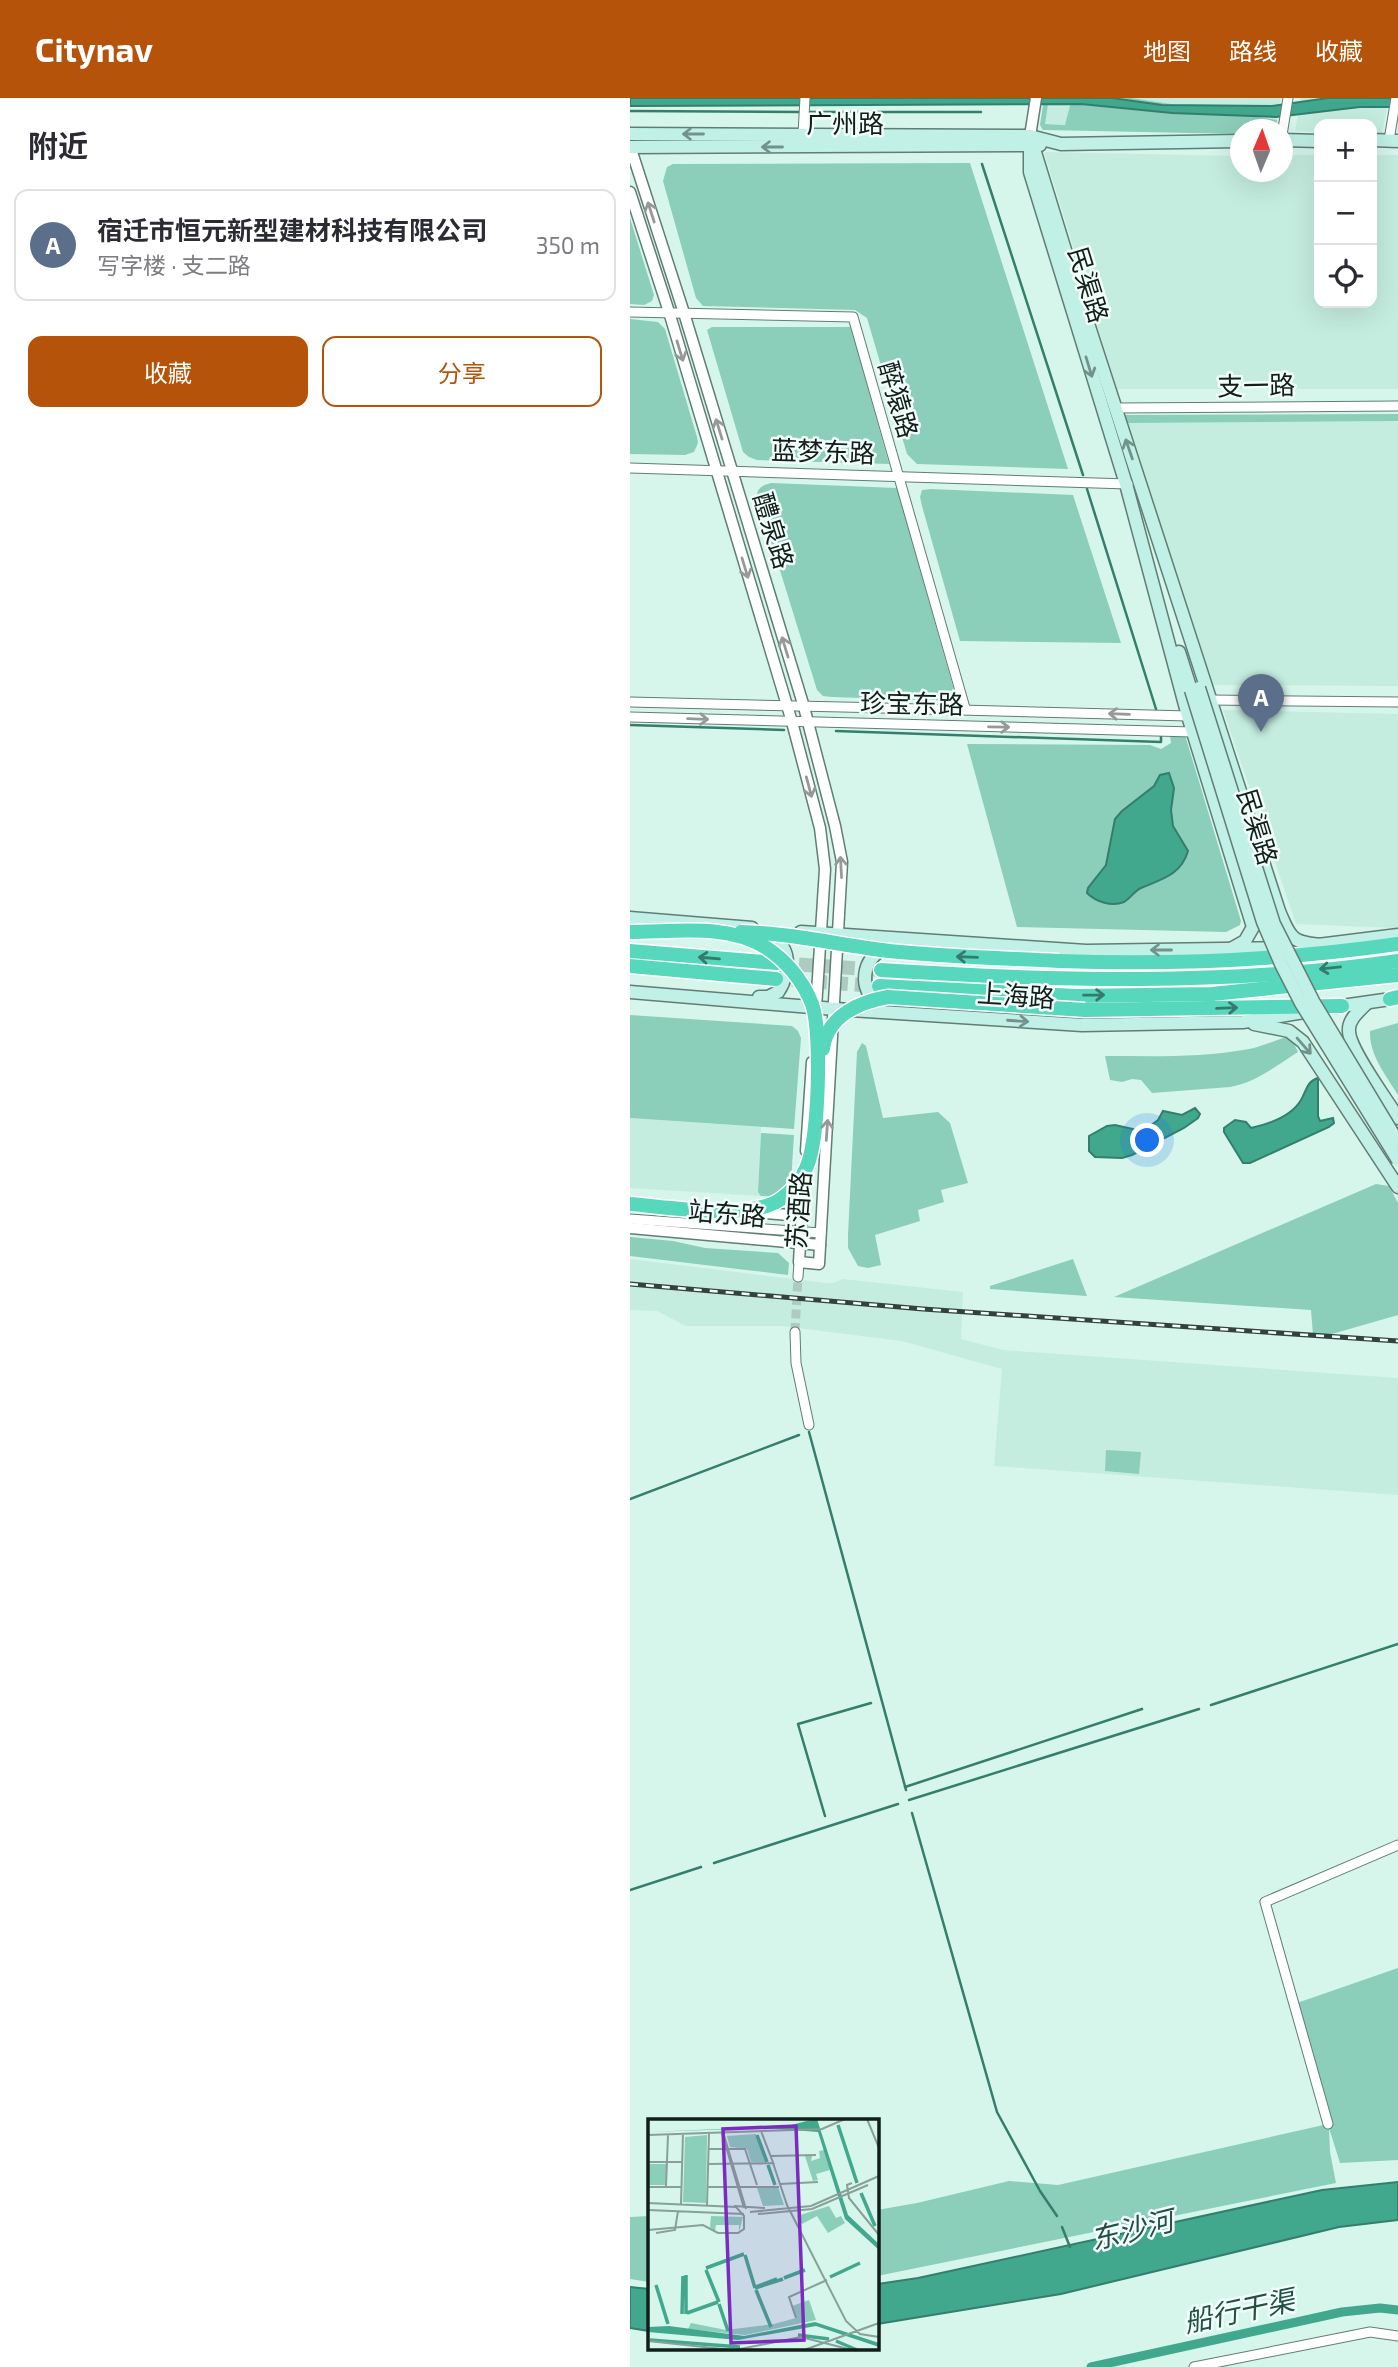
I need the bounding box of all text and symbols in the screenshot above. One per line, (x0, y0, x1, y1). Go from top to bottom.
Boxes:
text: Citynav (35, 29, 153, 69)
text: 地图 (1143, 36, 1191, 65)
text: 路线 (1229, 36, 1277, 65)
text: 收藏 (1315, 36, 1363, 65)
street label: 广州路 (806, 107, 884, 138)
north arrow (1230, 119, 1293, 182)
map controls (1314, 119, 1377, 308)
button: + (1314, 119, 1377, 182)
text: 附近 (28, 127, 88, 163)
one-way arrow (681, 127, 704, 141)
one-way arrow (761, 140, 784, 154)
button: − (1314, 182, 1377, 245)
one-way arrow (644, 201, 657, 223)
text: 宿迁市恒元新型建材科技有限公司 (97, 214, 487, 245)
text: A (45, 231, 61, 259)
text: 350 m (536, 231, 600, 259)
street label: 民渠路 (1063, 243, 1116, 326)
button: locate (1314, 245, 1377, 308)
text: 写字楼 · 支二路 (97, 251, 251, 279)
button: 收藏 (28, 336, 308, 407)
button: 分享 (322, 336, 602, 407)
one-way arrow (675, 339, 688, 361)
one-way arrow (1084, 356, 1097, 378)
street label: 醉猿路 (874, 358, 925, 441)
street label: 支一路 (1217, 368, 1295, 401)
one-way arrow (711, 418, 724, 440)
street label: 蓝梦东路 (771, 433, 876, 468)
one-way arrow (1122, 438, 1135, 460)
street label: 醴泉路 (748, 489, 801, 572)
one-way arrow (740, 557, 753, 579)
one-way arrow (778, 636, 791, 658)
pin: A (1238, 674, 1284, 732)
street label: 珍宝东路 (860, 686, 964, 719)
one-way arrow (1108, 707, 1131, 720)
one-way arrow (686, 713, 709, 726)
one-way arrow (987, 721, 1010, 734)
one-way arrow (803, 775, 816, 798)
street label: 民渠路 (1232, 785, 1285, 868)
one-way arrow (834, 856, 847, 879)
one-way arrow (1150, 943, 1173, 957)
one-way arrow (956, 950, 979, 963)
one-way arrow (698, 951, 721, 964)
one-way arrow (1319, 962, 1342, 975)
street label: 上海路 (976, 976, 1056, 1013)
one-way arrow (1082, 989, 1105, 1002)
one-way arrow (1215, 1001, 1238, 1015)
one-way arrow (1006, 1015, 1028, 1028)
one-way arrow (1296, 1037, 1312, 1055)
one-way arrow (821, 1119, 834, 1141)
your location (1130, 1123, 1164, 1157)
street label: 苏酒路 (779, 1170, 816, 1250)
street label: 站东路 (687, 1194, 767, 1231)
inset map (648, 2119, 878, 2350)
water label: 东沙河 (1087, 2201, 1181, 2256)
water label: 船行干渠 (1180, 2281, 1301, 2338)

